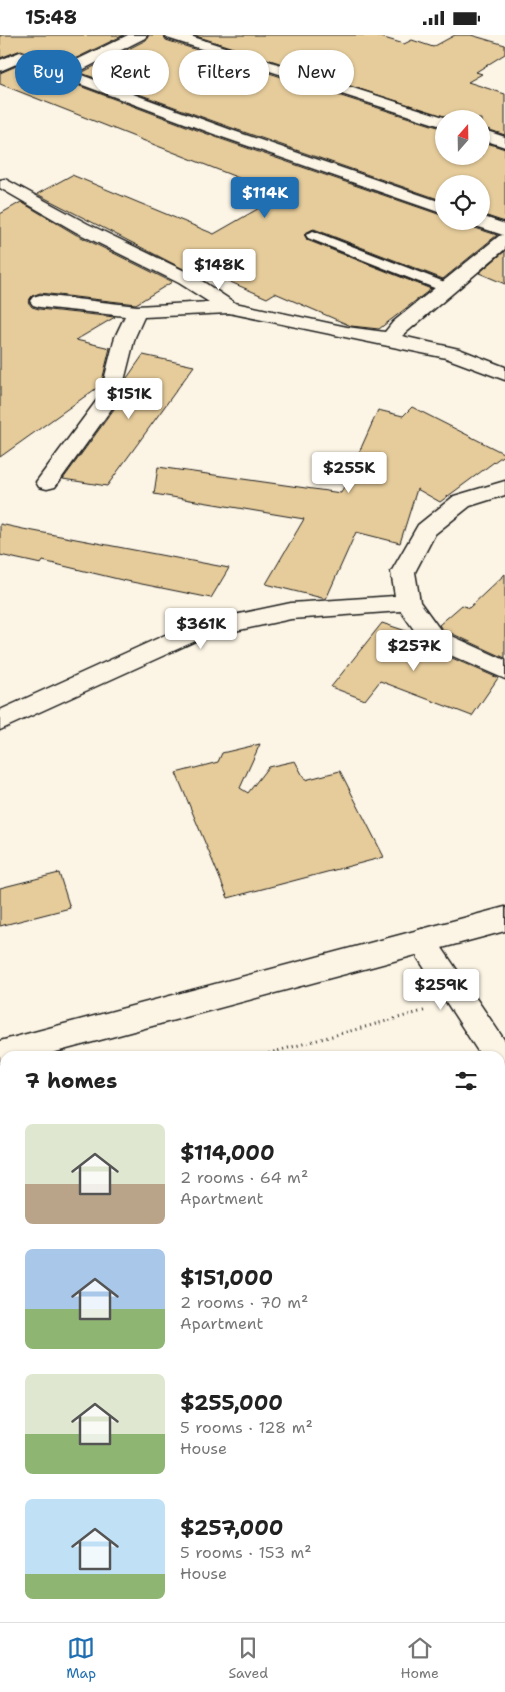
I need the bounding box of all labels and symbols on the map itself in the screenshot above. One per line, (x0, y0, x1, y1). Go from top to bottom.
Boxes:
north arrow (435, 110, 490, 165)
pin: $114K (230, 177, 300, 219)
pin: $148K (184, 249, 254, 291)
pin: $151K (94, 377, 164, 420)
pin: $255K (314, 451, 384, 494)
pin: $361K (166, 607, 236, 650)
pin: $257K (379, 629, 449, 672)
pin: $259K (406, 969, 476, 1011)

